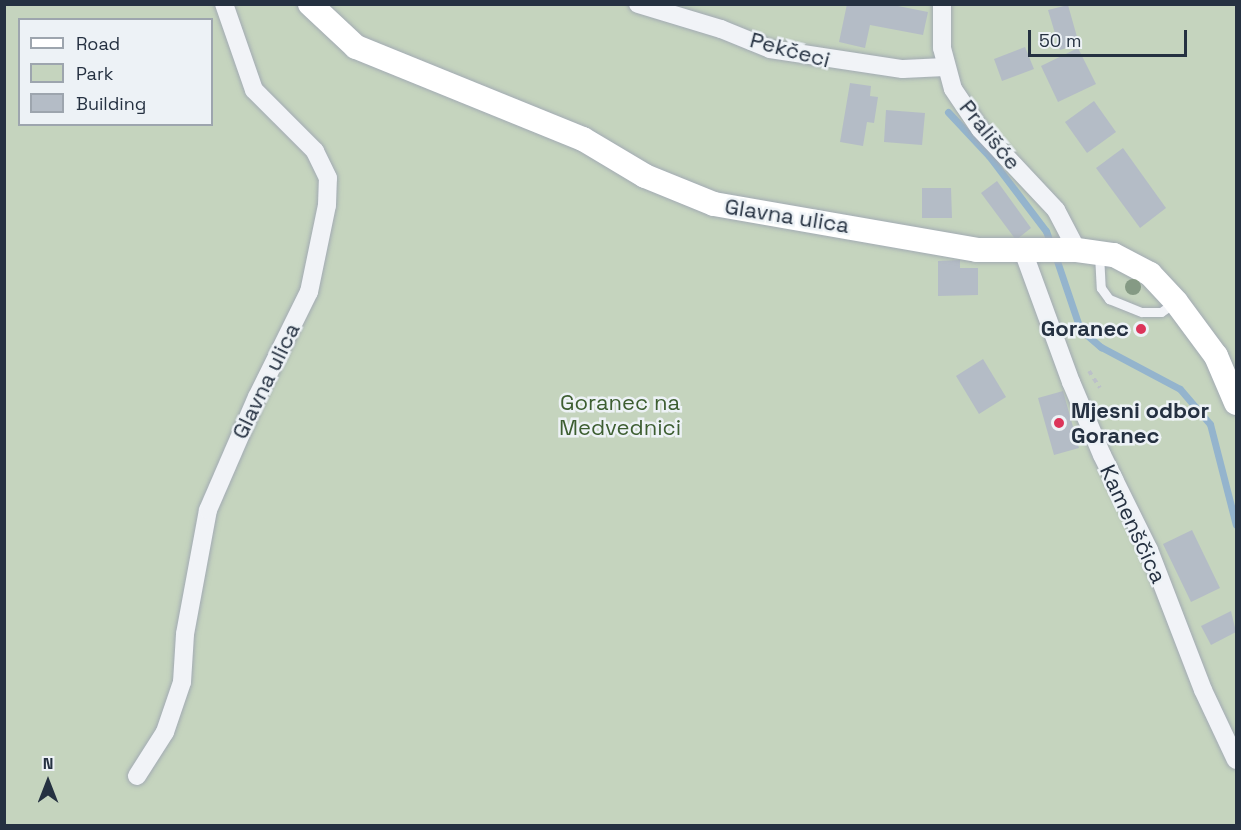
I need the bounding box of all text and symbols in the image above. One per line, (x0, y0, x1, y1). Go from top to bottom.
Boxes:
legend (18, 18, 213, 126)
scale bar (1031, 18, 1190, 56)
street label: Pekčeci (747, 27, 833, 73)
text: 50 m (1039, 29, 1081, 52)
text: Road (76, 32, 120, 55)
text: Park (76, 62, 113, 85)
text: Building (76, 92, 146, 115)
street label: Prališće (954, 95, 1026, 175)
street label: Glavna ulica (723, 193, 851, 239)
place label: Goranec (1041, 316, 1129, 342)
street label: Glavna ulica (227, 319, 305, 443)
marker: Goranec (1134, 322, 1148, 336)
park label: Goranec na Medvednici (559, 389, 681, 440)
place label: Mjesni odbor Goranec (1071, 397, 1209, 448)
marker: Mjesni odbor Goranec (1052, 416, 1066, 430)
street label: Kamenščica (1094, 461, 1172, 587)
north arrow (18, 752, 78, 812)
text: N (43, 753, 53, 774)

